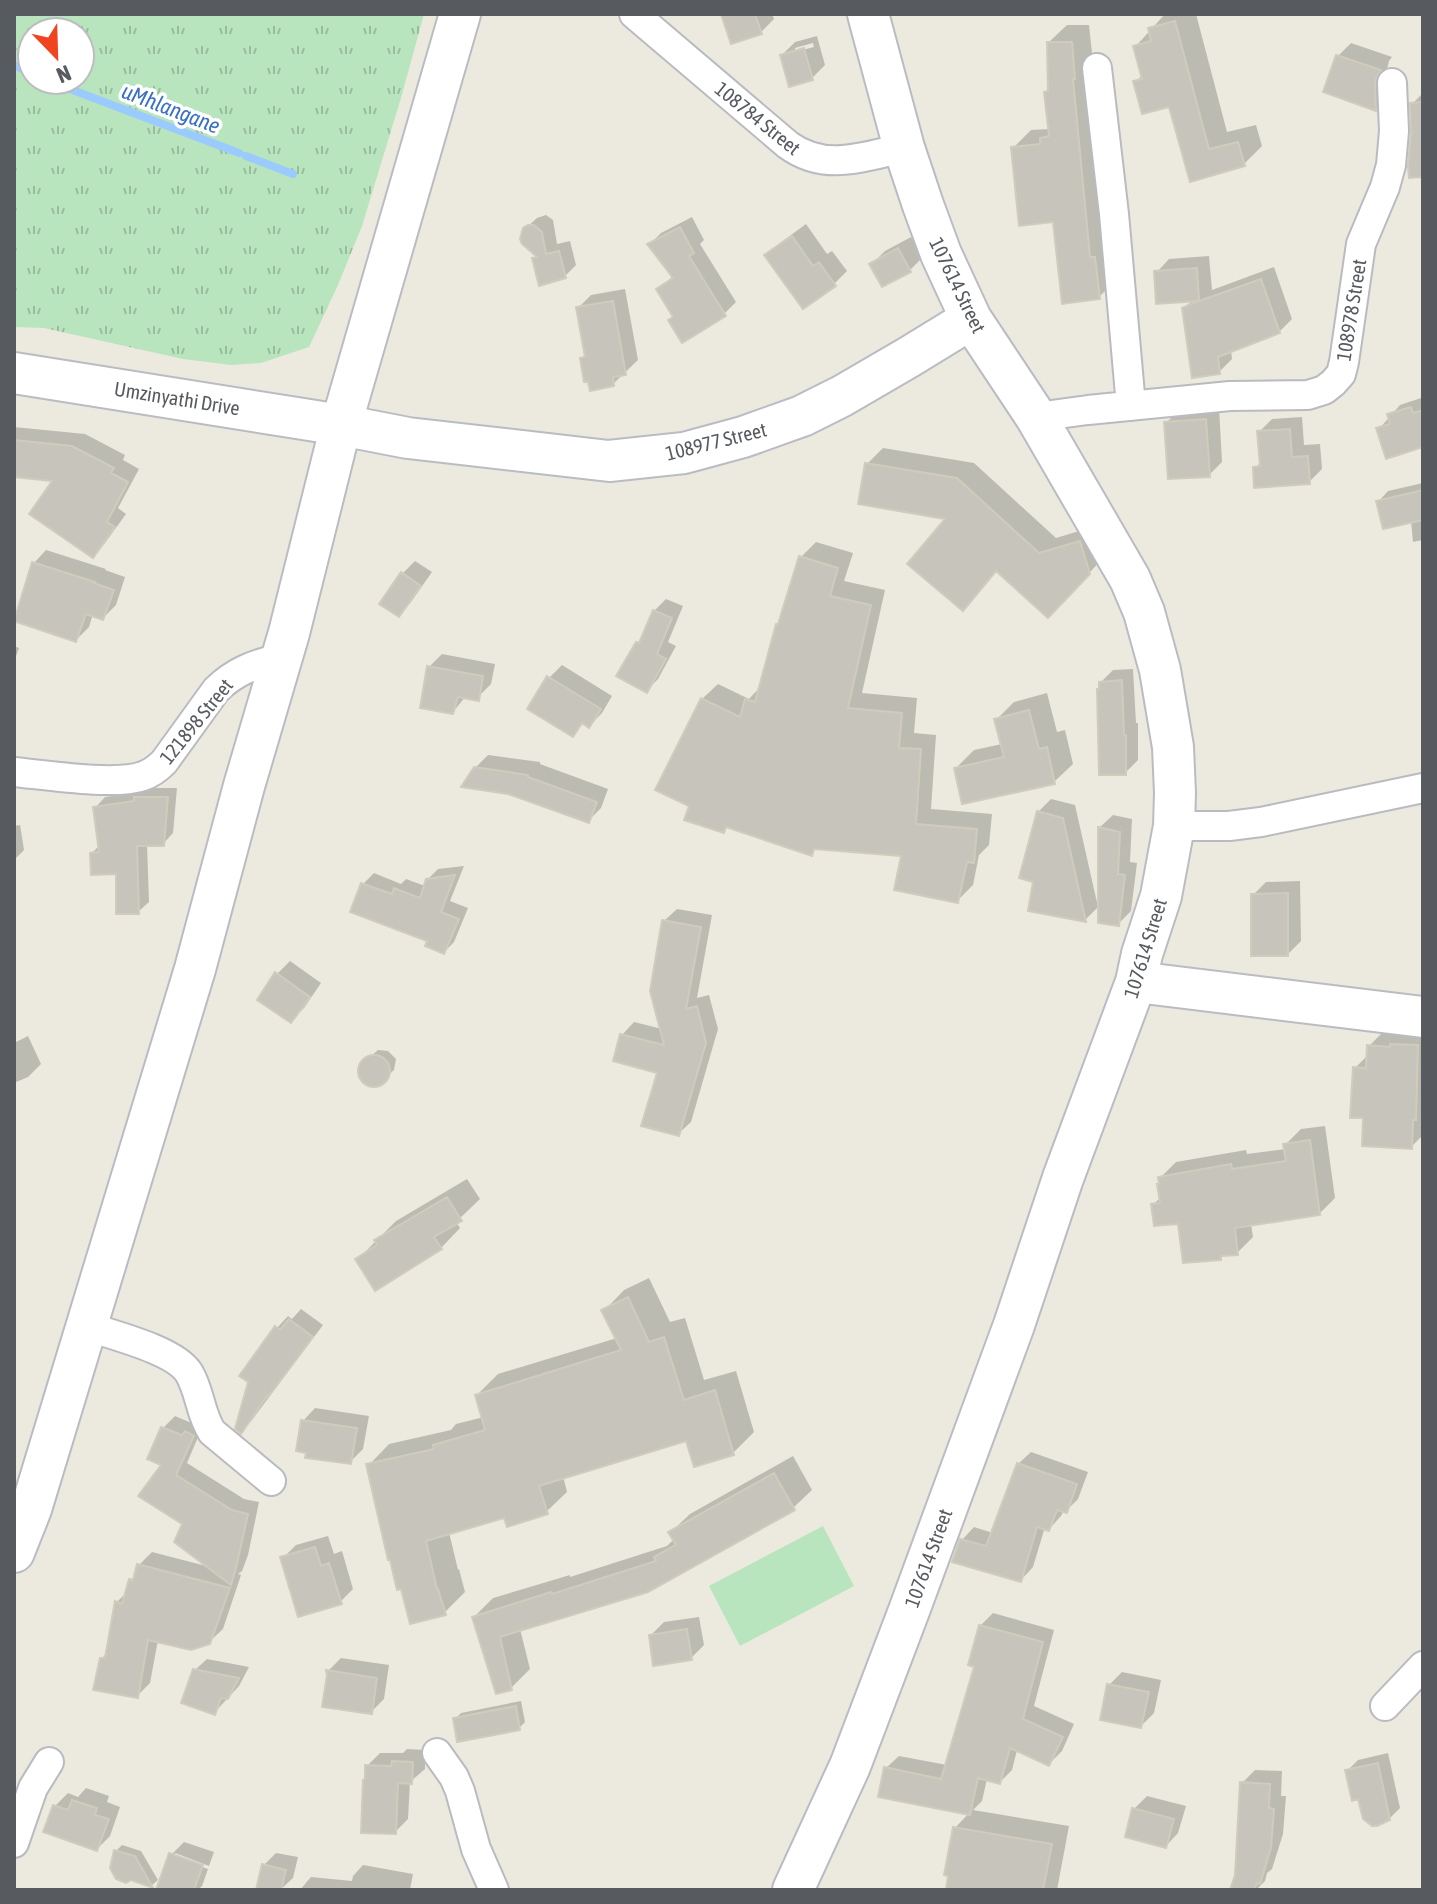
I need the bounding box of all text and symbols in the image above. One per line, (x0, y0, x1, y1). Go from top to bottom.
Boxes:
north arrow (16, 16, 96, 96)
text: N (53, 60, 75, 89)
water label: uMhlangane (118, 77, 224, 139)
street label: 108784 Street (711, 77, 805, 160)
street label: 107614 Street (925, 234, 991, 337)
street label: 108978 Street (1332, 257, 1370, 363)
street label: Umzinyathi Drive (113, 377, 241, 419)
street label: 108977 Street (663, 417, 769, 465)
street label: 121898 Street (155, 674, 238, 768)
street label: 107614 Street (1119, 895, 1171, 1001)
street label: 107614 Street (900, 1505, 957, 1610)

